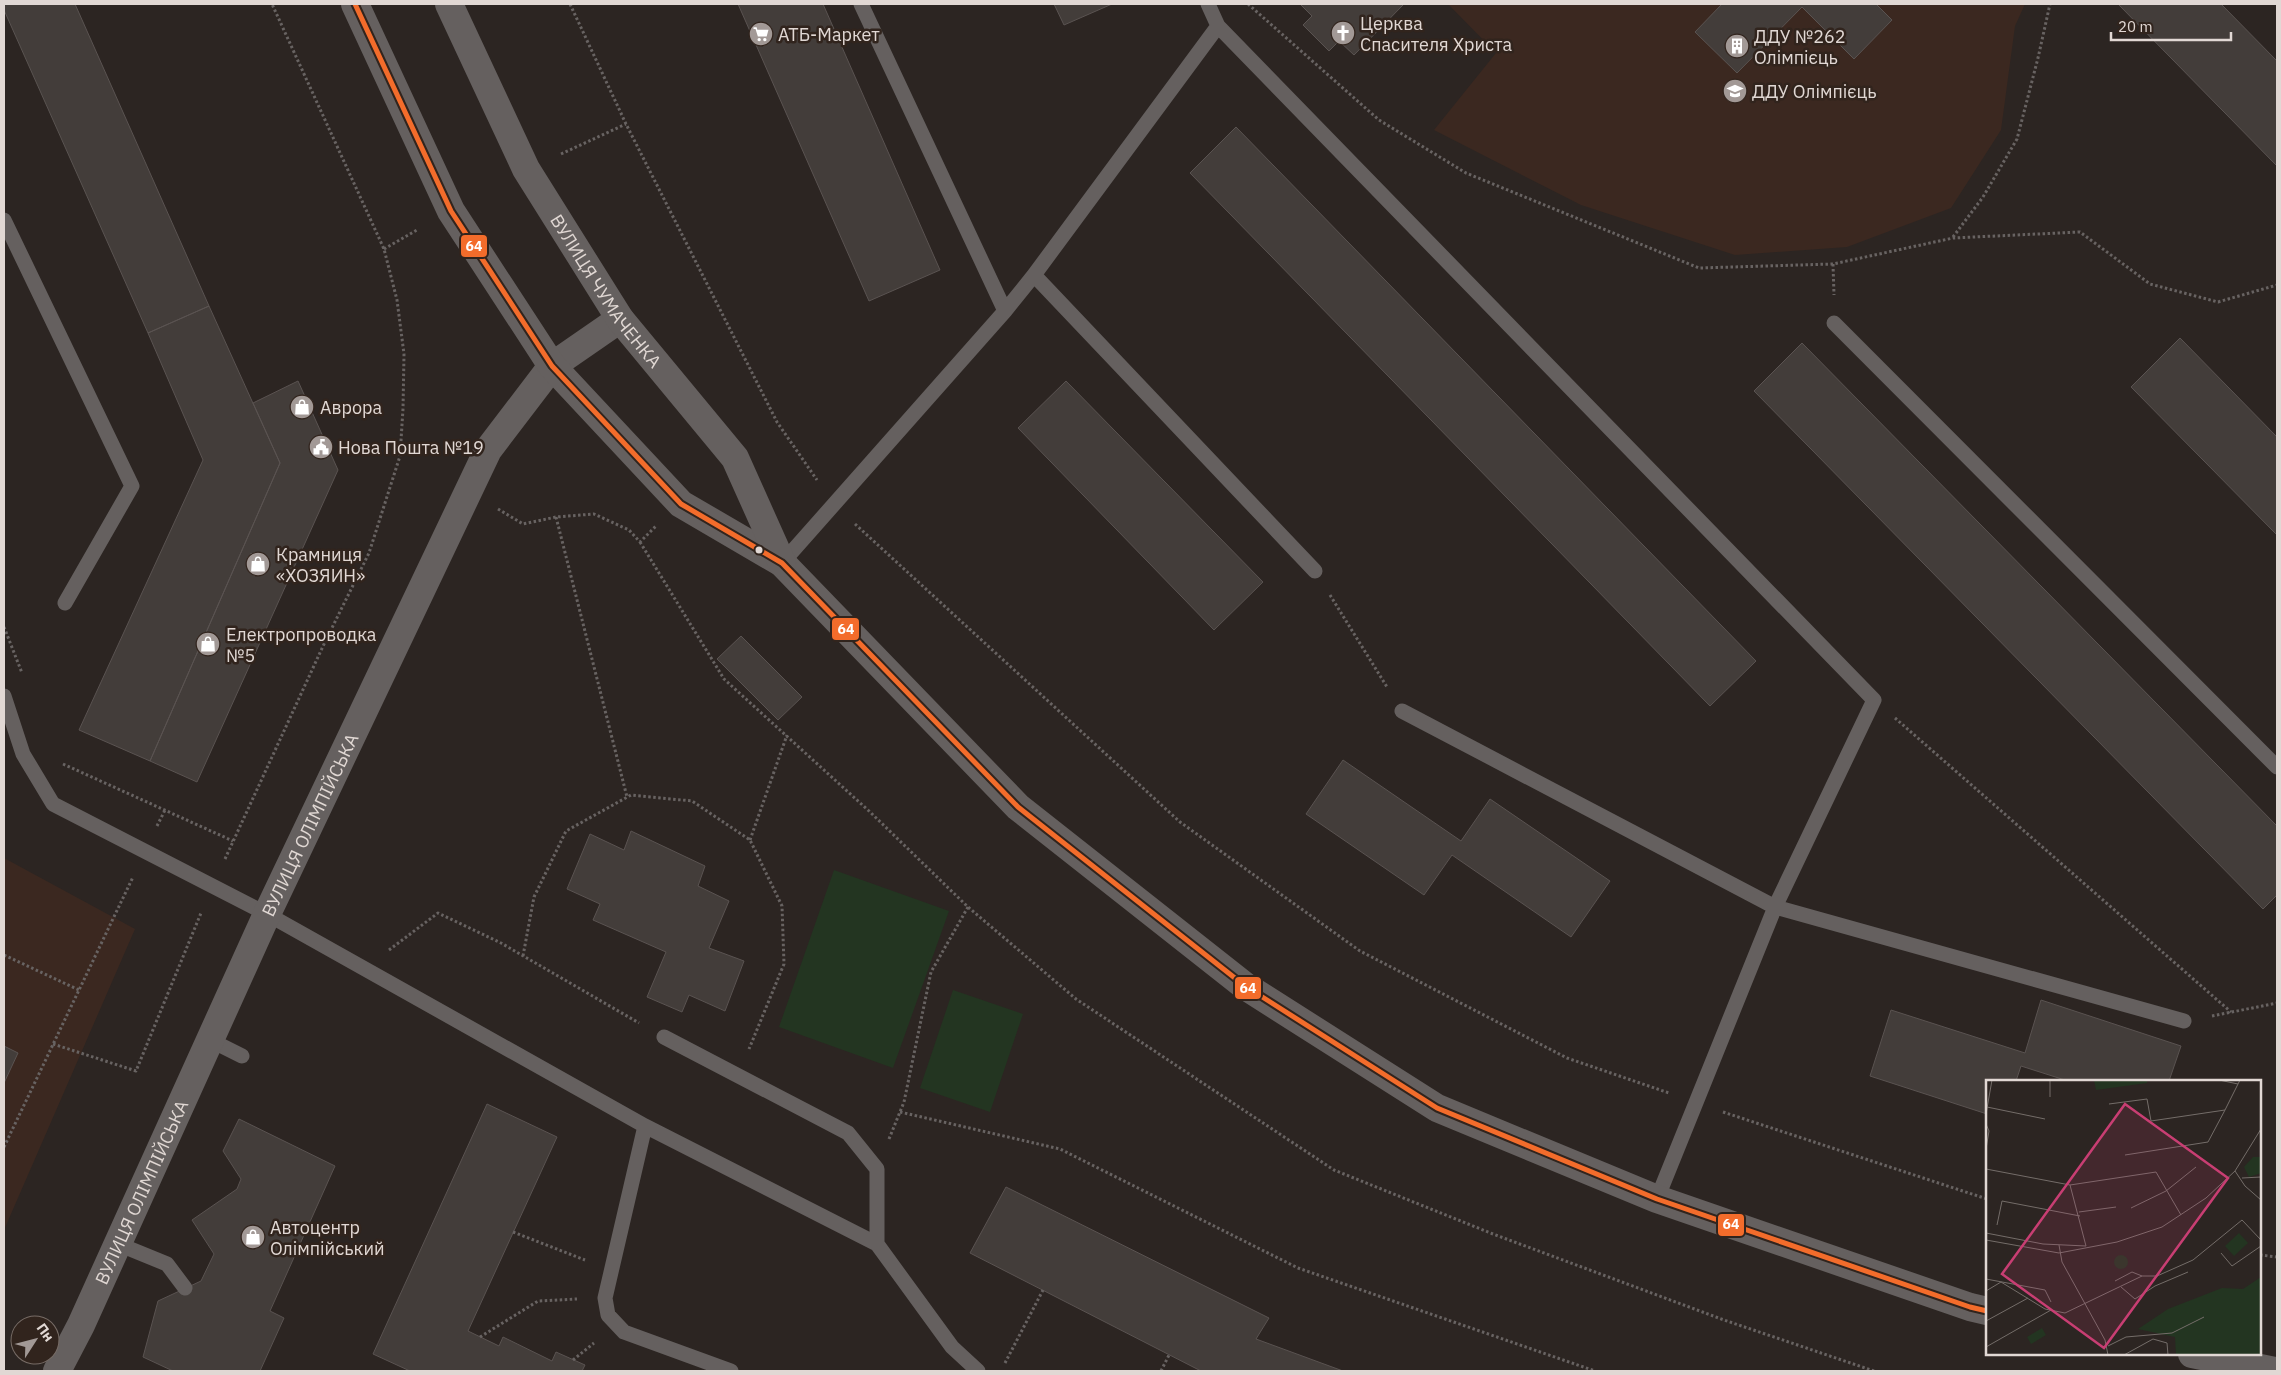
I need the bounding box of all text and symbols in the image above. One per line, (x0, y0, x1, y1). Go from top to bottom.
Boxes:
scale bar (2111, 10, 2231, 42)
place label: Церква Спасителя Христа (1360, 12, 1512, 56)
text: 20 m (2118, 17, 2153, 36)
church icon: Церква Спасителя Христа (1330, 20, 1356, 46)
supermarket icon: АТБ-Маркет (748, 21, 774, 47)
place label: АТБ-Маркет (778, 23, 880, 46)
place label: ДДУ №262 Олімпієць (1754, 25, 1846, 69)
building icon: ДДУ №262 Олімпієць (1724, 33, 1750, 59)
school or university icon: ДДУ Олімпієць (1722, 78, 1748, 104)
place label: ДДУ Олімпієць (1752, 80, 1877, 103)
street label: ВУЛИЦЯ ЧУМАЧЕНКА (546, 210, 667, 373)
line badge: 64 (460, 234, 488, 258)
text: 64 (466, 237, 482, 255)
shop icon: Аврора (289, 394, 315, 420)
place label: Аврора (320, 396, 383, 419)
public building icon: Нова Пошта №19 (308, 434, 334, 460)
place label: Нова Пошта №19 (338, 436, 484, 459)
place label: Крамниця «ХОЗЯИН» (276, 543, 365, 587)
unlabelled marker (754, 545, 764, 555)
shop icon: Крамниця «ХОЗЯИН» (245, 551, 271, 577)
line badge: 64 (831, 617, 860, 641)
text: 64 (838, 620, 854, 638)
place label: Електропроводка №5 (226, 623, 377, 667)
shop icon: Електропроводка №5 (195, 631, 221, 657)
street label: ВУЛИЦЯ ОЛІМПІЙСЬКА (256, 729, 363, 920)
line badge: 64 (1234, 976, 1262, 1000)
text: 64 (1240, 979, 1256, 997)
inset map (1986, 1080, 2261, 1355)
street label: ВУЛИЦЯ ОЛІМПІЙСЬКА (90, 1096, 193, 1288)
line badge: 64 (1717, 1213, 1745, 1237)
text: 64 (1723, 1215, 1739, 1233)
place label: Автоцентр Олімпійський (270, 1216, 385, 1260)
shop icon: Автоцентр Олімпійський (240, 1224, 266, 1250)
north arrow (10, 1315, 60, 1365)
text: Пн (33, 1320, 58, 1345)

